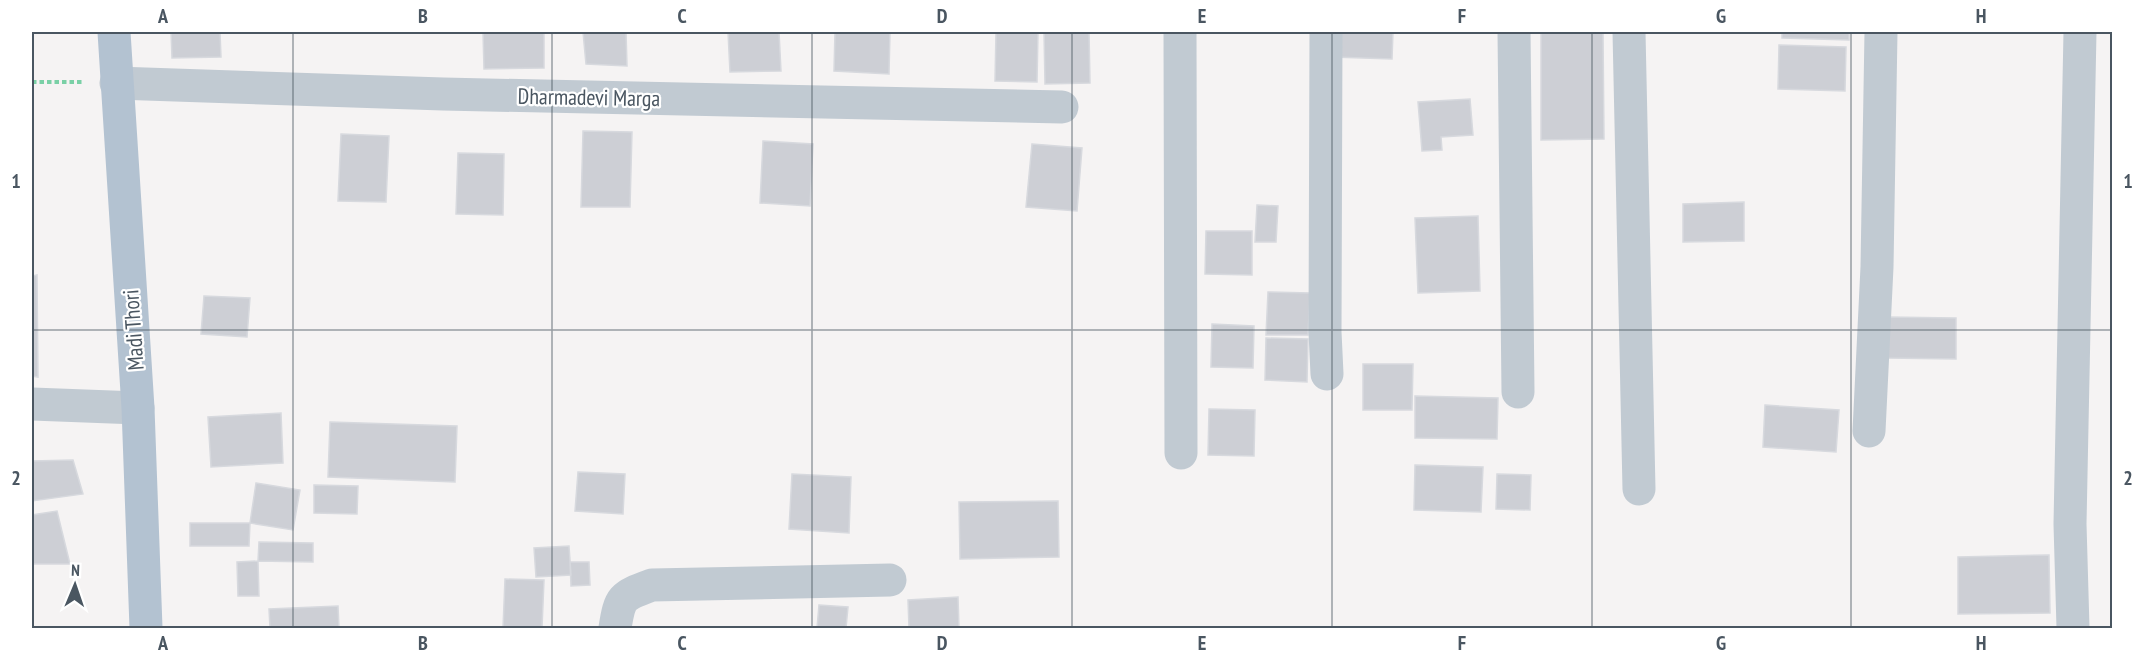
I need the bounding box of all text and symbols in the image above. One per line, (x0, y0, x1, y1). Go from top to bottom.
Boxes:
text: A (157, 3, 169, 29)
text: B (418, 3, 428, 29)
text: C (677, 3, 687, 29)
text: D (937, 3, 948, 29)
text: E (1198, 3, 1206, 29)
text: F (1458, 3, 1466, 29)
text: G (1716, 3, 1726, 29)
text: H (1976, 3, 1986, 29)
street label: Dharmadevi Marga (517, 82, 661, 112)
text: 1 (11, 168, 21, 194)
text: 1 (2123, 168, 2133, 194)
street label: Madi Thori (116, 289, 150, 371)
text: 2 (11, 465, 21, 491)
text: 2 (2123, 465, 2133, 491)
north arrow (45, 555, 105, 615)
text: N (71, 560, 80, 580)
text: A (157, 630, 169, 656)
text: B (418, 630, 428, 656)
text: C (677, 630, 687, 656)
text: D (937, 630, 948, 656)
text: E (1198, 630, 1206, 656)
text: F (1458, 630, 1466, 656)
text: G (1716, 630, 1726, 656)
text: H (1976, 630, 1986, 656)

